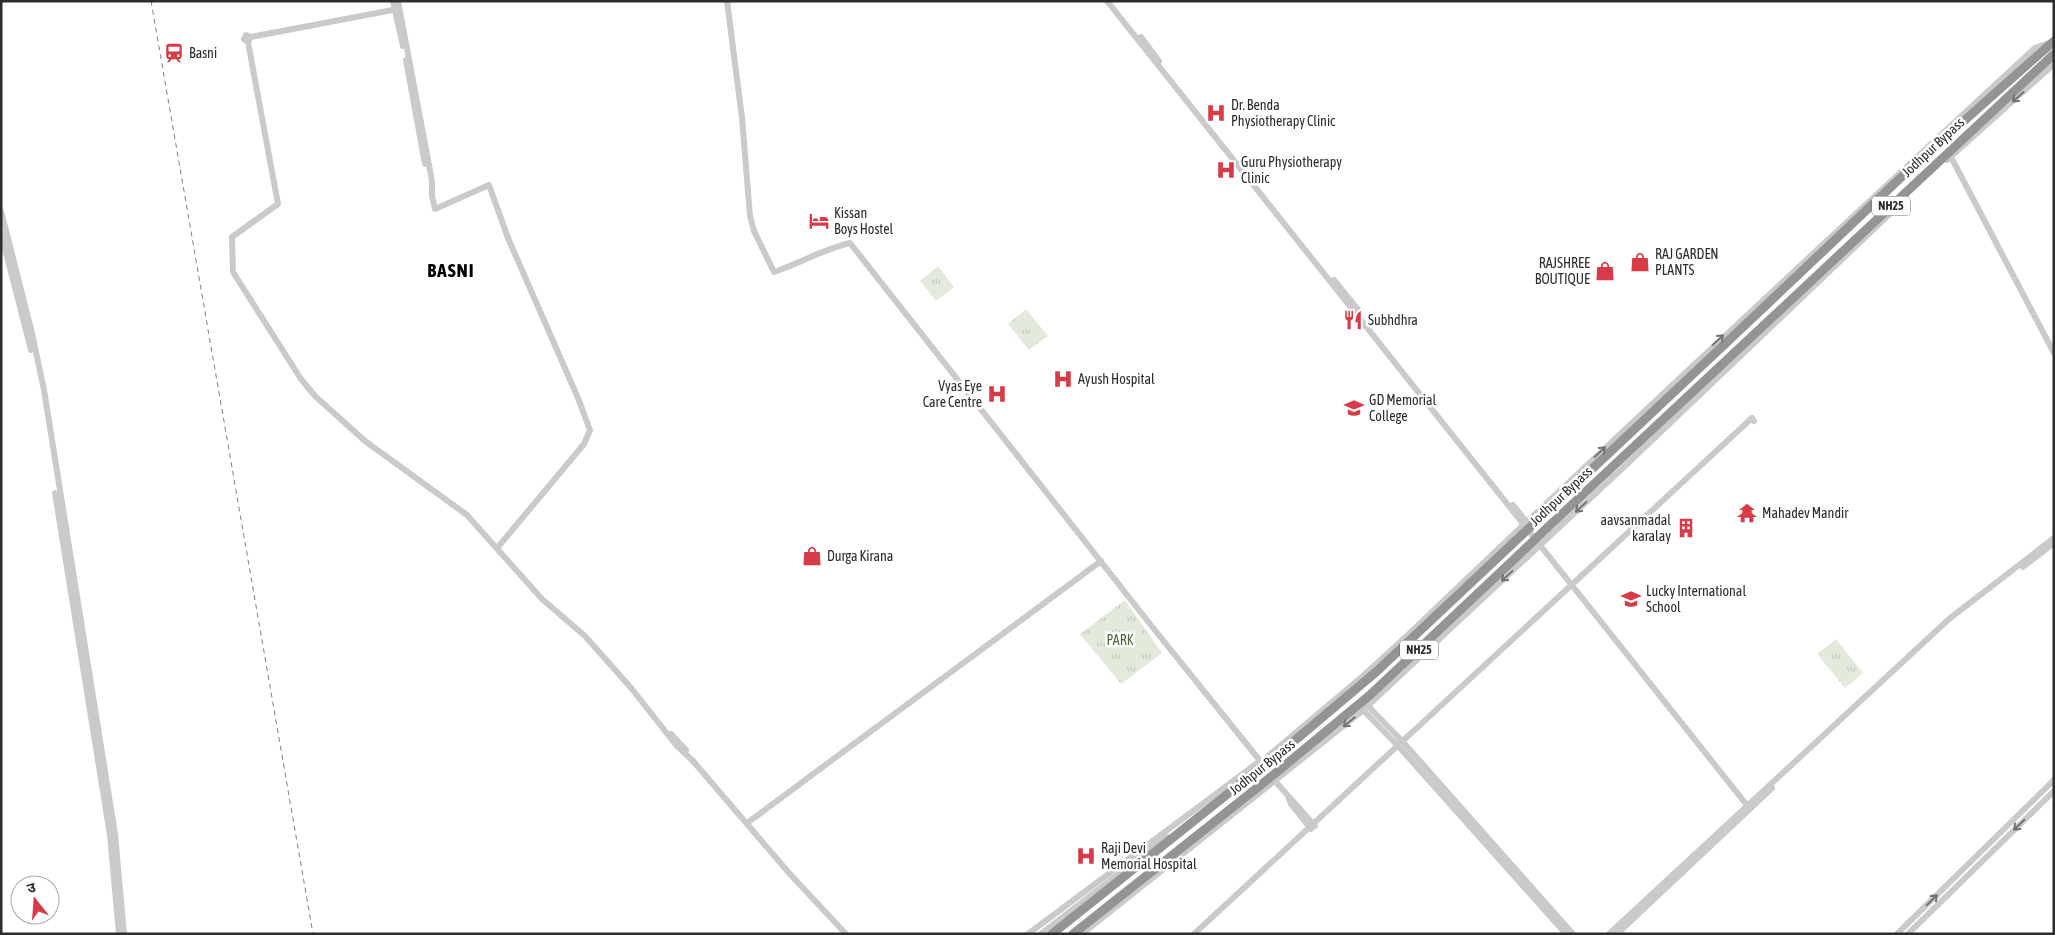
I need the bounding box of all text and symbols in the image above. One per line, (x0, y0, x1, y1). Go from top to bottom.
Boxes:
station icon: Basni (163, 42, 185, 64)
place label: Basni (189, 45, 217, 61)
one-way arrow (2012, 91, 2025, 102)
place label: Dr. Benda Physiotherapy Clinic (1231, 97, 1336, 129)
hospital icon: Dr. Benda Physiotherapy Clinic (1205, 102, 1227, 124)
street label: Jodhpur Bypass (1899, 114, 1968, 180)
place label: Guru Physiotherapy Clinic (1241, 154, 1342, 186)
hospital icon: Guru Physiotherapy Clinic (1215, 159, 1237, 181)
road number: NH25 (1872, 197, 1910, 216)
place label: Kissan Boys Hostel (834, 205, 894, 237)
hotel icon: Kissan Boys Hostel (808, 210, 830, 232)
place label: RAJ GARDEN PLANTS (1655, 246, 1719, 278)
shop icon: RAJ GARDEN PLANTS (1629, 251, 1651, 273)
place label: RAJSHREE BOUTIQUE (1535, 255, 1590, 287)
district label: BASNI (427, 259, 475, 281)
shop icon: RAJSHREE BOUTIQUE (1594, 260, 1616, 282)
restaurant icon: Subhdhra (1342, 309, 1364, 331)
place label: Subhdhra (1368, 312, 1418, 328)
one-way arrow (1712, 334, 1725, 346)
hospital icon: Ayush Hospital (1052, 368, 1074, 390)
place label: Ayush Hospital (1078, 371, 1155, 387)
place label: Vyas Eye Care Centre (923, 378, 982, 410)
hospital icon: Vyas Eye Care Centre (986, 383, 1008, 405)
place label: GD Memorial College (1369, 392, 1436, 424)
school or university icon: GD Memorial College (1343, 397, 1365, 419)
one-way arrow (1594, 446, 1606, 458)
street label: Jodhpur Bypass (1527, 463, 1596, 529)
one-way arrow (1574, 501, 1587, 513)
temple icon: Mahadev Mandir (1736, 502, 1758, 524)
place label: Mahadev Mandir (1762, 505, 1849, 521)
place label: aavsanmadal karalay (1601, 512, 1671, 544)
building icon: aavsanmadal karalay (1675, 517, 1697, 539)
shop icon: Durga Kirana (801, 545, 823, 567)
place label: Durga Kirana (827, 548, 893, 564)
one-way arrow (1501, 570, 1514, 582)
place label: Lucky International School (1646, 583, 1746, 615)
school or university icon: Lucky International School (1620, 588, 1642, 610)
park label: PARK (1106, 632, 1134, 648)
road number: NH25 (1400, 640, 1438, 660)
one-way arrow (1343, 716, 1356, 727)
street label: Jodhpur Bypass (1226, 736, 1298, 798)
one-way arrow (2013, 819, 2025, 831)
place label: Raji Devi Memorial Hospital (1101, 840, 1197, 872)
hospital icon: Raji Devi Memorial Hospital (1075, 845, 1097, 867)
north arrow (10, 875, 60, 925)
text: उ (25, 878, 38, 896)
one-way arrow (1925, 894, 1937, 906)

